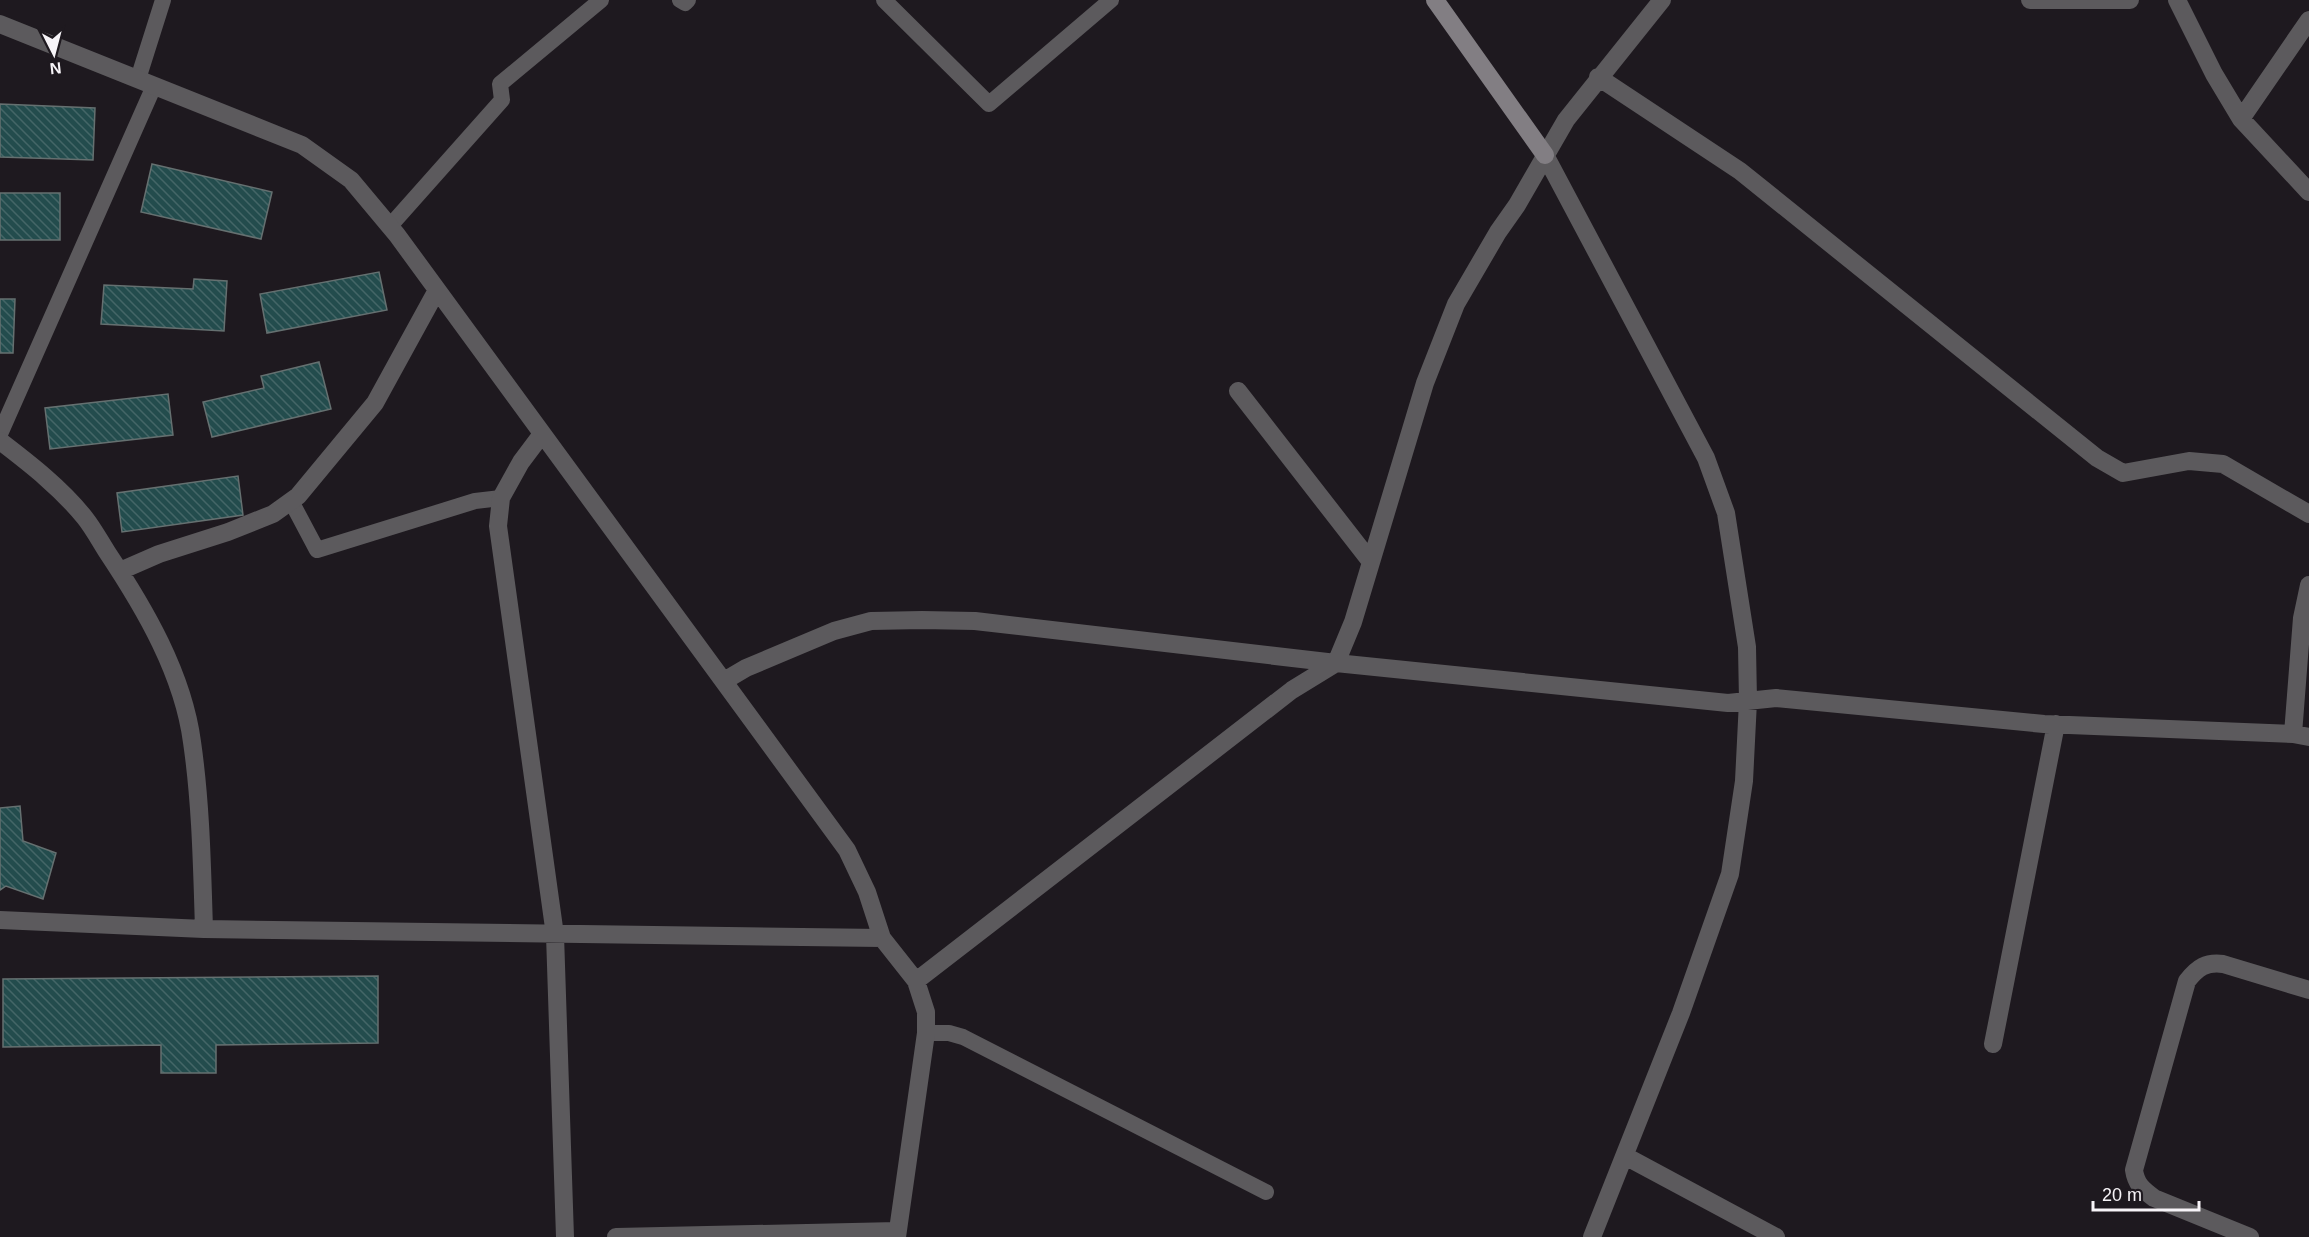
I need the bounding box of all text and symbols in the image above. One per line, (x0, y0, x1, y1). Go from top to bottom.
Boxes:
north arrow (24, 24, 84, 84)
text: N (49, 59, 62, 77)
scale bar (2093, 1174, 2200, 1212)
text: 20 m (2102, 1185, 2142, 1205)

